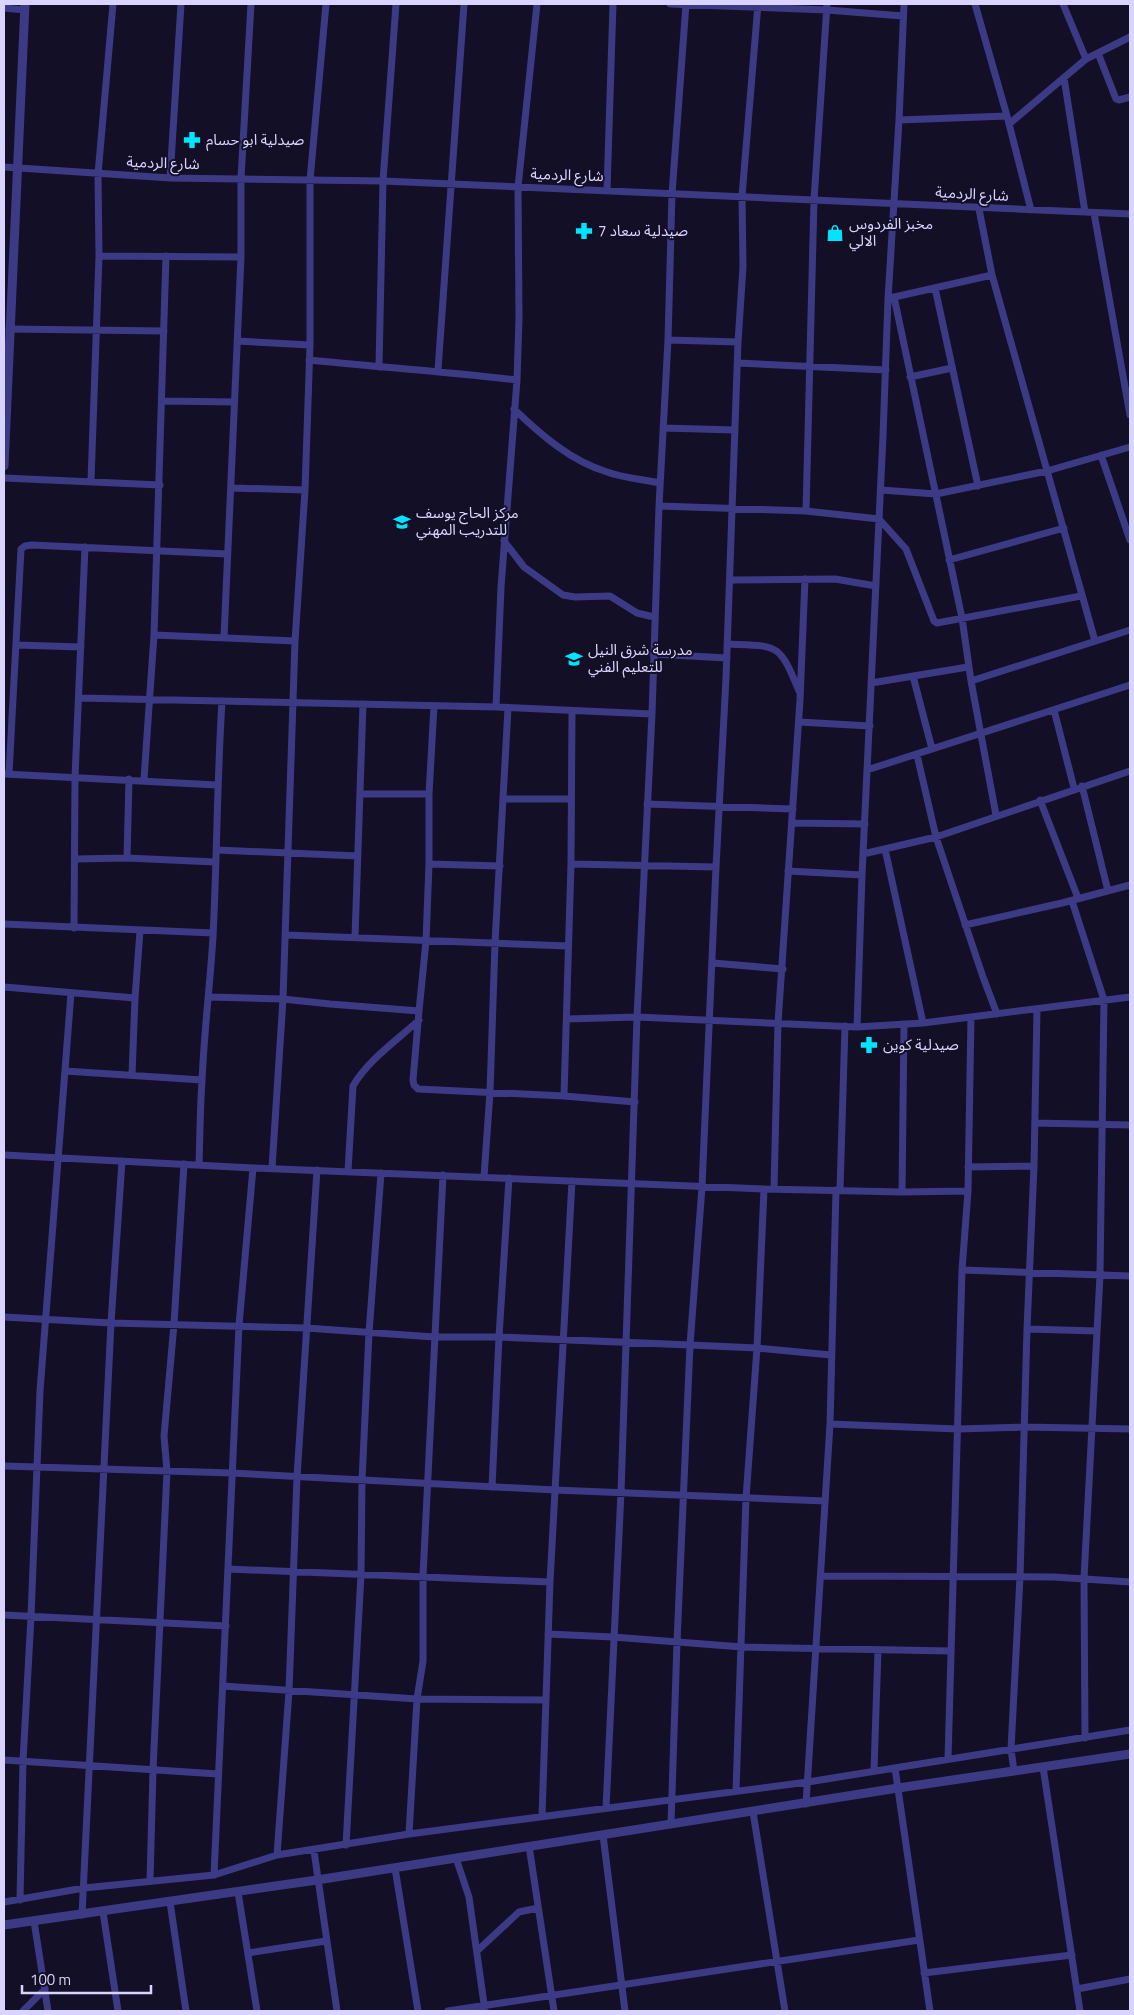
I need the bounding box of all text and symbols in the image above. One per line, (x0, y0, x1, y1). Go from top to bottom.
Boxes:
place label: صيدلية ابو حسام (206, 128, 304, 151)
pharmacy icon: صيدلية ابو حسام (182, 130, 202, 150)
street label: شارع الردمية (126, 150, 200, 176)
street label: شارع الردمية (530, 162, 604, 188)
street label: شارع الردمية (935, 180, 1010, 208)
place label: مخبز الفردوس الالي (849, 212, 933, 252)
place label: صيدلية سعاد 7 (598, 219, 688, 242)
pharmacy icon: صيدلية سعاد 7 (574, 221, 594, 241)
shop icon: مخبز الفردوس الالي (825, 223, 845, 243)
place label: مركز الحاج يوسف للتدريب المهني (416, 501, 519, 541)
school or university icon: مركز الحاج يوسف للتدريب المهني (392, 512, 412, 532)
place label: مدرسة شرق النيل للتعليم الفني (588, 638, 693, 678)
school or university icon: مدرسة شرق النيل للتعليم الفني (564, 649, 584, 669)
place label: صيدلية كوين (883, 1033, 959, 1056)
pharmacy icon: صيدلية كوين (859, 1035, 879, 1055)
scale bar (22, 1962, 151, 1994)
text: 100 m (30, 1968, 71, 1991)

